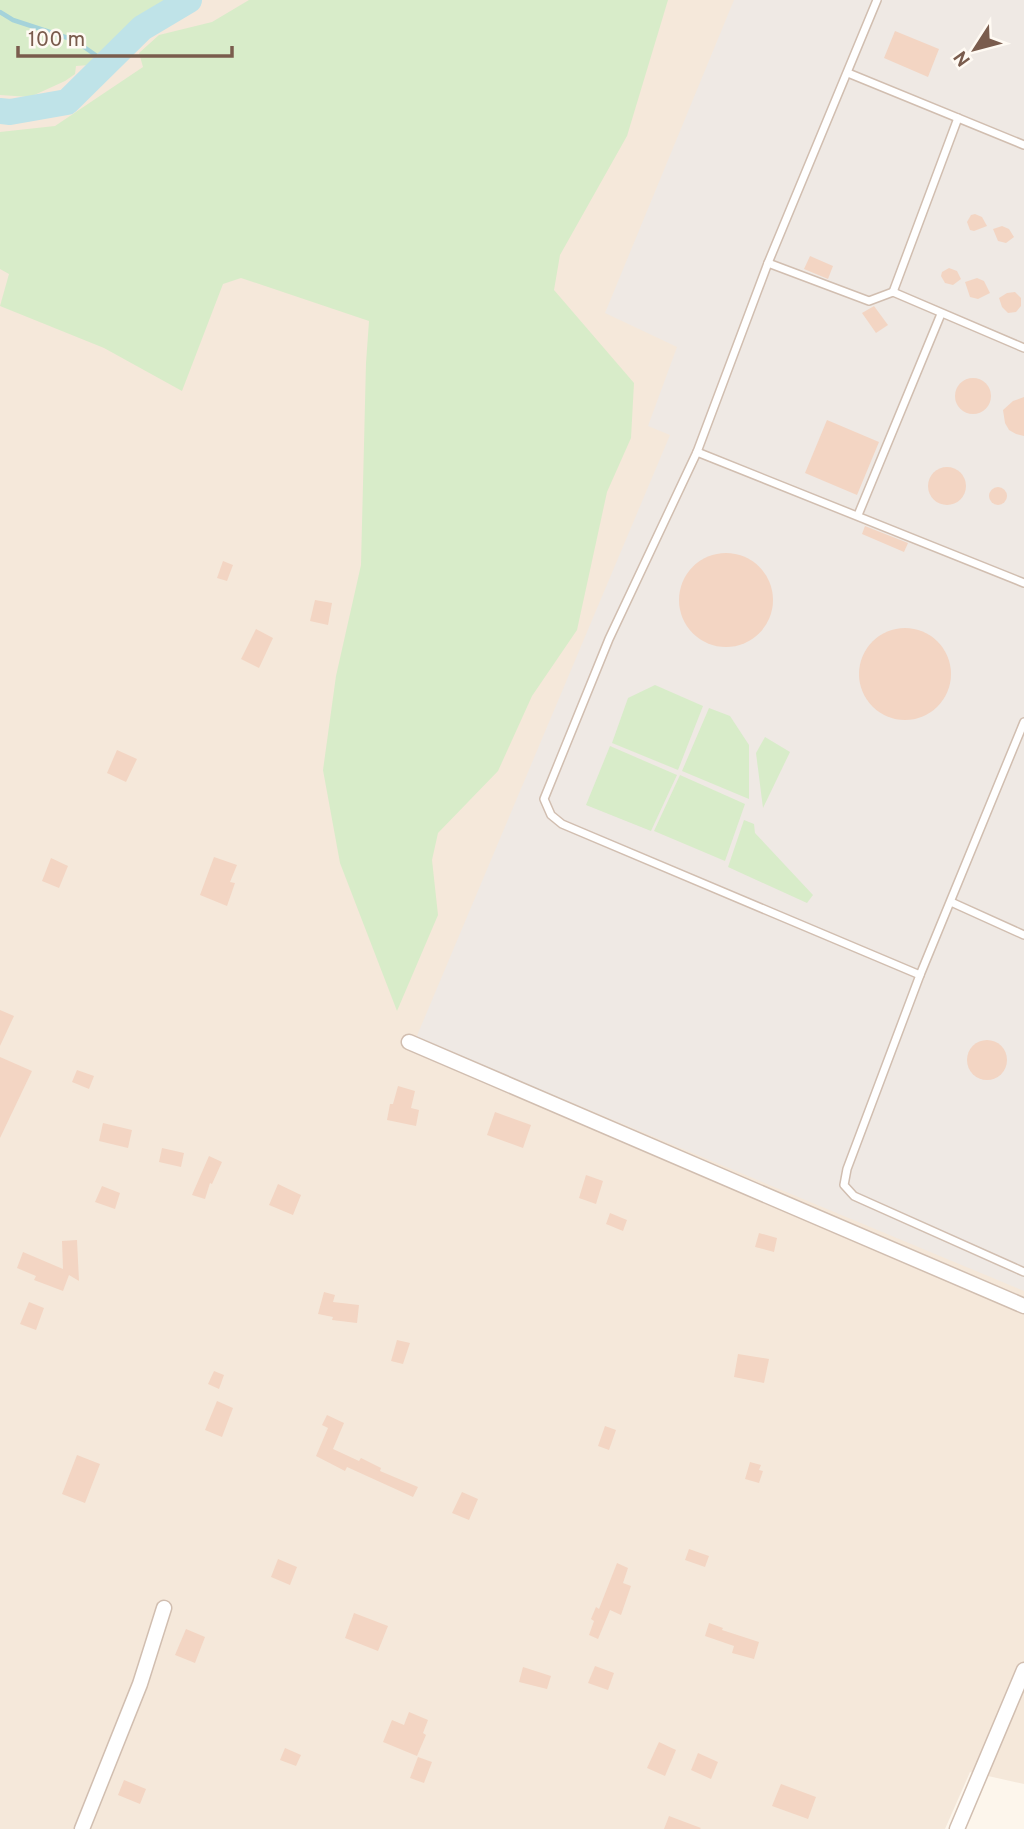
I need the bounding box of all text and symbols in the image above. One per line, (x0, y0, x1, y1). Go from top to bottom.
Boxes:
scale bar (18, 14, 231, 58)
north arrow (940, 14, 1010, 84)
text: 100 m (28, 27, 85, 54)
text: N (949, 45, 977, 70)

